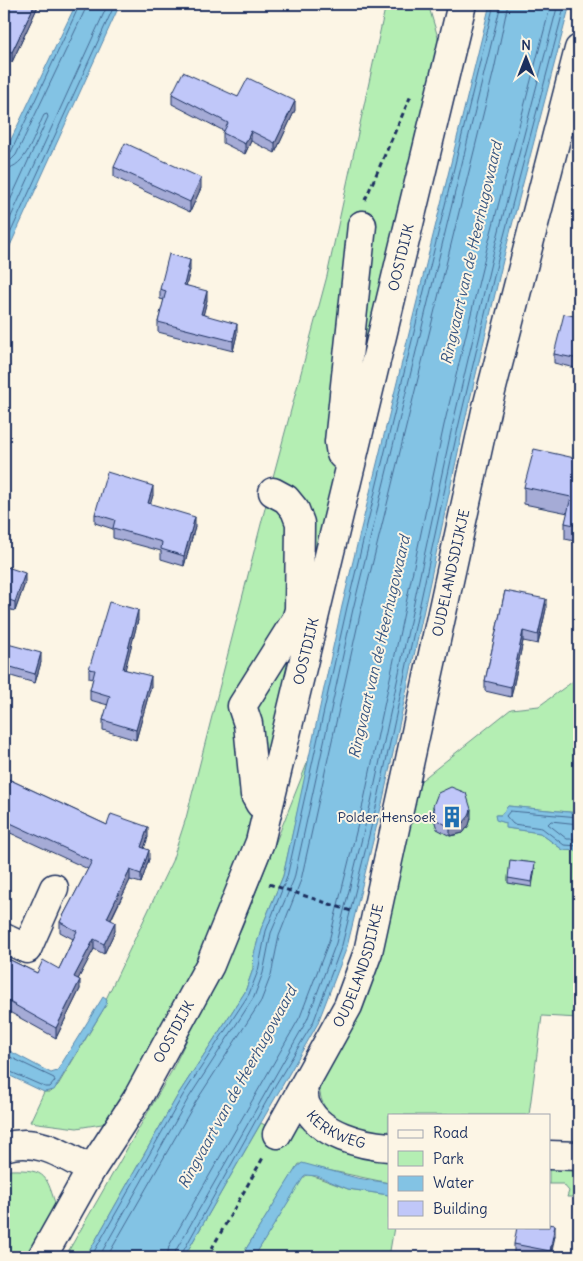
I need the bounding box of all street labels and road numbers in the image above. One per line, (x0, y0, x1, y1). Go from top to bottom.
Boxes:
street label: OOSTDIJK (384, 222, 418, 293)
street label: OUDELANDSDIJKJE (428, 507, 473, 638)
street label: OOSTDIJK (289, 616, 323, 687)
street label: OUDELANDSDIJKJE (329, 902, 387, 1031)
street label: OOSTDIJK (149, 997, 198, 1066)
street label: KERKWEG (303, 1107, 367, 1152)

